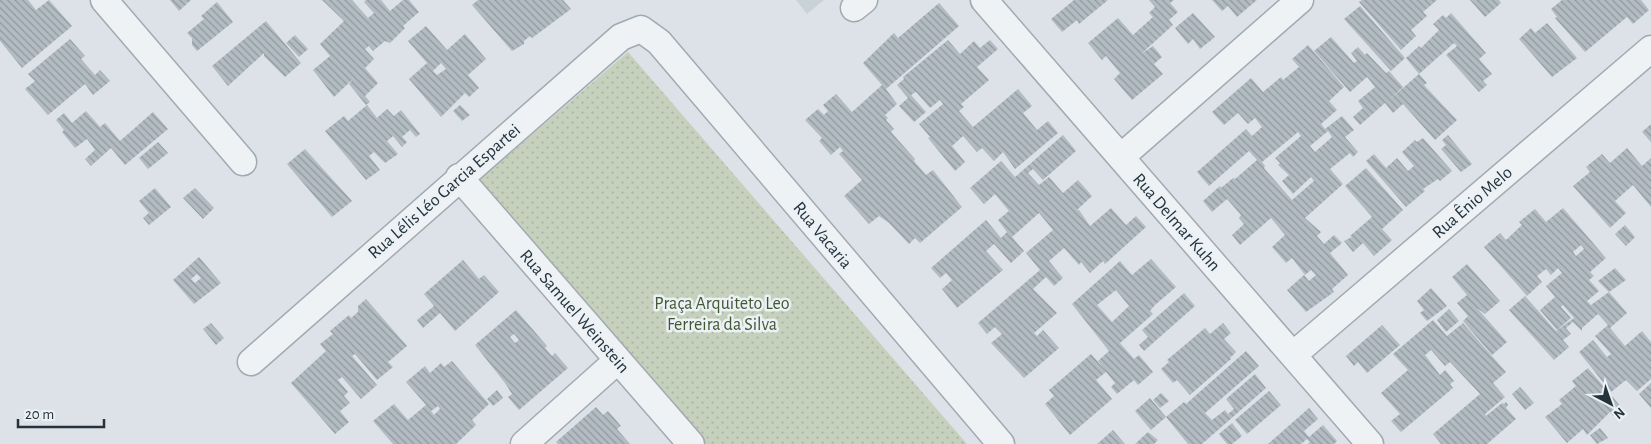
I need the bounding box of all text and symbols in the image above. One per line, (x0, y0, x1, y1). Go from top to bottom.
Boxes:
street label: Rua Lélis Léo Garcia Espartei (365, 121, 524, 263)
street label: Rua Ênio Melo (1427, 161, 1516, 242)
street label: Rua Delmar Kuhn (1129, 170, 1223, 275)
street label: Rua Vacaria (789, 199, 855, 272)
street label: Rua Samuel Weinstein (516, 247, 633, 377)
park label: Praça Arquiteto Leo Ferreira da Silva (654, 295, 790, 334)
north arrow (1586, 379, 1636, 429)
scale bar (18, 396, 104, 428)
text: N (1611, 405, 1627, 422)
text: 20 m (25, 407, 54, 422)

